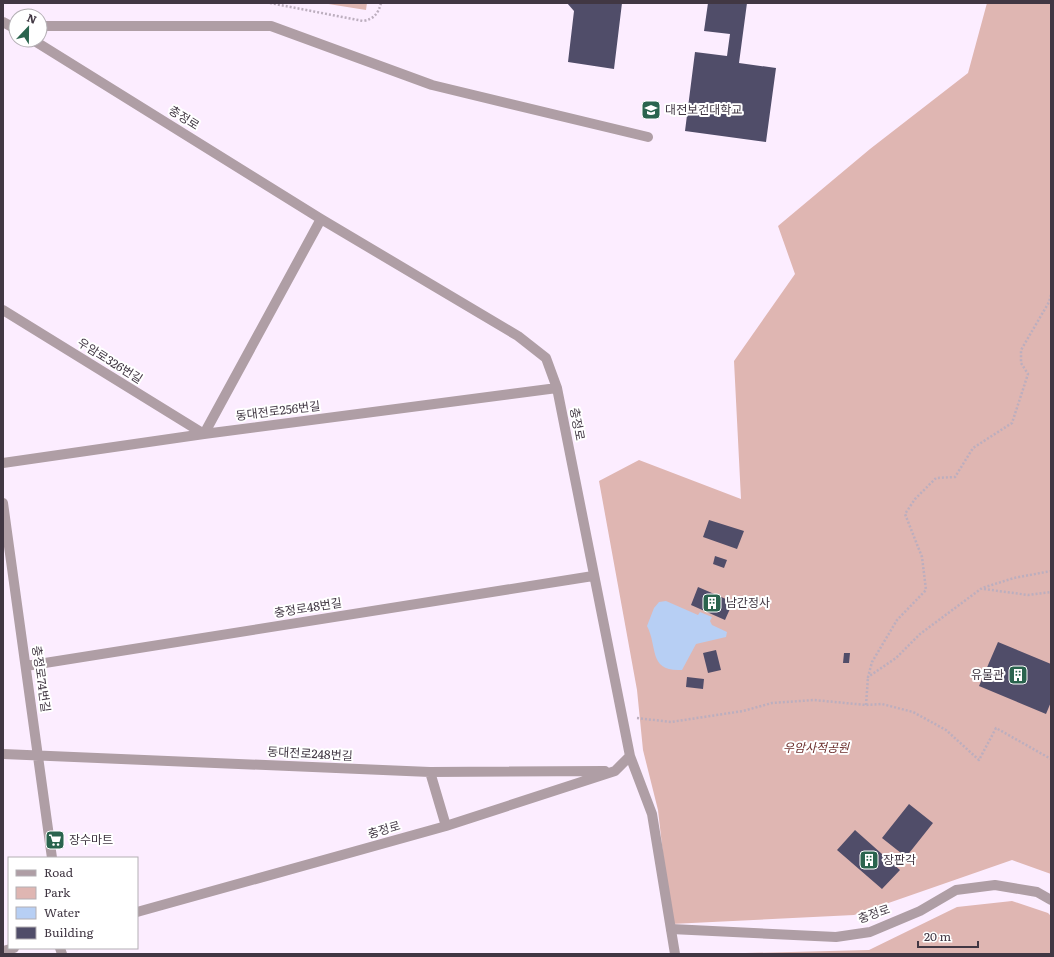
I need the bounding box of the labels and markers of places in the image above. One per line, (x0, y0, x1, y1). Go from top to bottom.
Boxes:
school or university icon: 대전보건대학교 (640, 99, 662, 121)
place label: 대전보건대학교 (665, 100, 742, 118)
building icon: 남간정사 (701, 592, 723, 614)
place label: 남간정사 (726, 593, 770, 611)
building icon: 유물관 (1007, 664, 1029, 686)
place label: 유물관 (971, 665, 1004, 683)
supermarket icon: 장수마트 (44, 829, 66, 851)
place label: 장수마트 (69, 830, 113, 848)
building icon: 장판각 (858, 849, 880, 871)
place label: 장판각 (883, 850, 916, 868)

